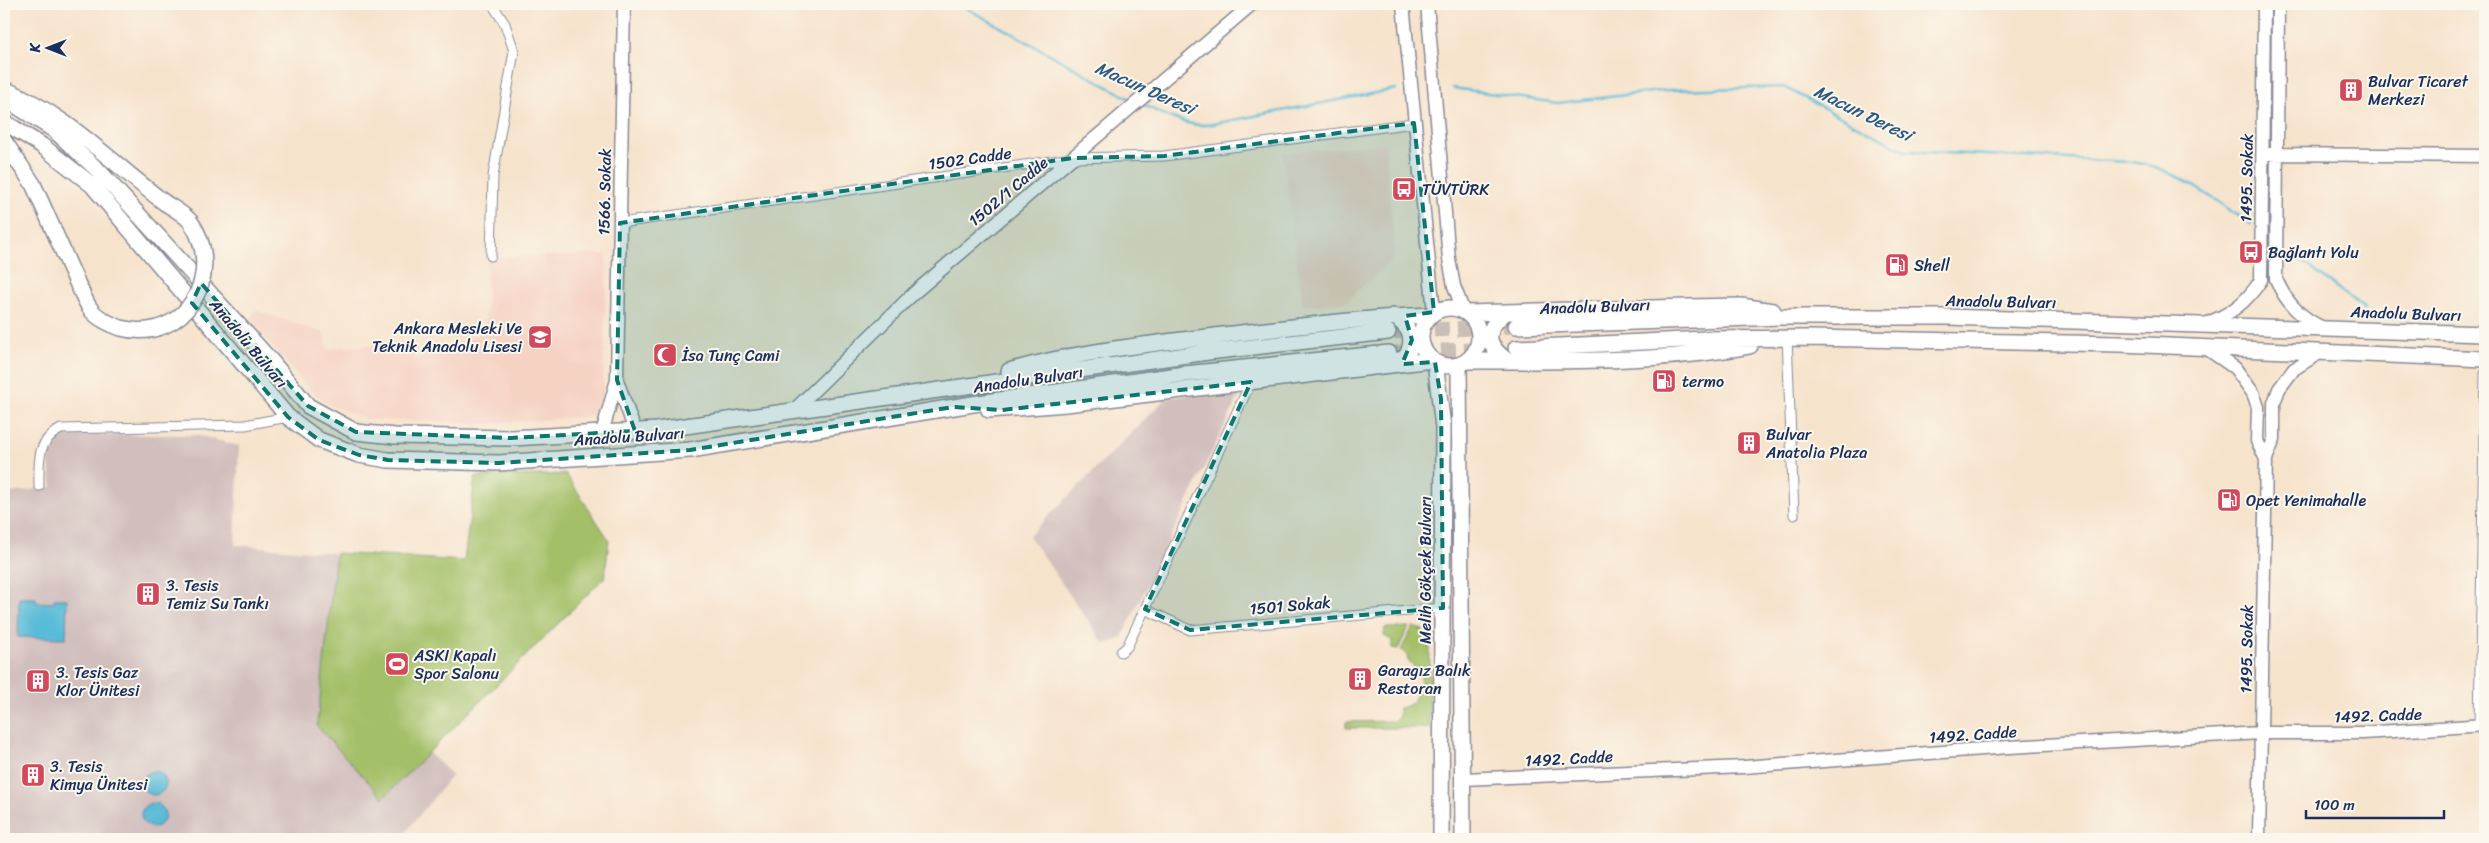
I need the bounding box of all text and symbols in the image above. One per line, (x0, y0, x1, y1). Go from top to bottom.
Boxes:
north arrow (22, 22, 72, 72)
text: K (23, 42, 48, 53)
water label: Macun Deresi (1090, 52, 1204, 126)
place label: Bulvar Ticaret Merkezi (2368, 67, 2469, 114)
water label: Macun Deresi (1808, 75, 1921, 152)
building icon: Bulvar Ticaret Merkezi (2338, 77, 2364, 103)
street label: 1495. Sokak (2231, 133, 2262, 223)
street label: 1502 Cadde (927, 138, 1013, 179)
street label: 1566. Sokak (589, 148, 620, 236)
street label: 1502/1 Cadde (961, 149, 1055, 234)
place label: TÜVTÜRK (1422, 175, 1490, 204)
bus stop icon: TÜVTÜRK (1391, 176, 1417, 202)
place label: Bağlantı Yolu (2268, 238, 2359, 267)
bus stop icon: Bağlantı Yolu (2238, 239, 2264, 265)
place label: Shell (1914, 251, 1950, 280)
fuel station icon: Shell (1884, 252, 1910, 278)
street label: Anadolu Bulvarı (1944, 286, 2057, 317)
street label: Anadolu Bulvarı (1538, 290, 1651, 323)
street label: Anadolu Bulvarı (201, 291, 295, 395)
street label: Anadolu Bulvarı (2349, 297, 2462, 330)
place label: Ankara Mesleki Ve Teknik Anadolu Lisesi (372, 314, 523, 361)
school or university icon: Ankara Mesleki Ve Teknik Anadolu Lisesi (527, 324, 553, 350)
place label: İsa Tunç Cami (681, 341, 780, 370)
mosque icon: İsa Tunç Cami (652, 342, 678, 368)
street label: Anadolu Bulvarı (970, 357, 1085, 402)
place label: termo (1682, 367, 1724, 396)
fuel station icon: termo (1651, 368, 1677, 394)
street label: Anadolu Bulvarı (572, 418, 685, 455)
place label: Bulvar Anatolia Plaza (1765, 420, 1867, 467)
building icon: Bulvar Anatolia Plaza (1736, 430, 1762, 456)
place label: Opet Yenimahalle (2246, 486, 2366, 515)
fuel station icon: Opet Yenimahalle (2216, 487, 2242, 513)
street label: Melih Gökçek Bulvarı (1411, 496, 1440, 644)
place label: 3. Tesis Temiz Su Tankı (166, 571, 269, 618)
building icon: 3. Tesis Temiz Su Tankı (135, 581, 161, 607)
street label: 1501 Sokak (1248, 587, 1332, 623)
street label: 1495. Sokak (2231, 604, 2262, 694)
place label: ASKI Kapalı Spor Salonu (413, 641, 500, 688)
sports icon: ASKI Kapalı Spor Salonu (384, 651, 410, 677)
place label: Garagız Balık Restoran (1378, 656, 1471, 703)
place label: 3. Tesis Gaz Klor Ünitesi (56, 658, 140, 705)
building icon: Garagız Balık Restoran (1347, 666, 1373, 692)
building icon: 3. Tesis Gaz Klor Ünitesi (25, 668, 51, 694)
street label: 1492. Cadde (2334, 699, 2423, 732)
street label: 1492. Cadde (1928, 717, 2018, 752)
street label: 1492. Cadde (1524, 742, 1614, 775)
place label: 3. Tesis Kimya Ünitesi (50, 752, 148, 799)
building icon: 3. Tesis Kimya Ünitesi (20, 762, 46, 788)
scale bar (2306, 788, 2444, 820)
text: 100 m (2314, 792, 2355, 818)

